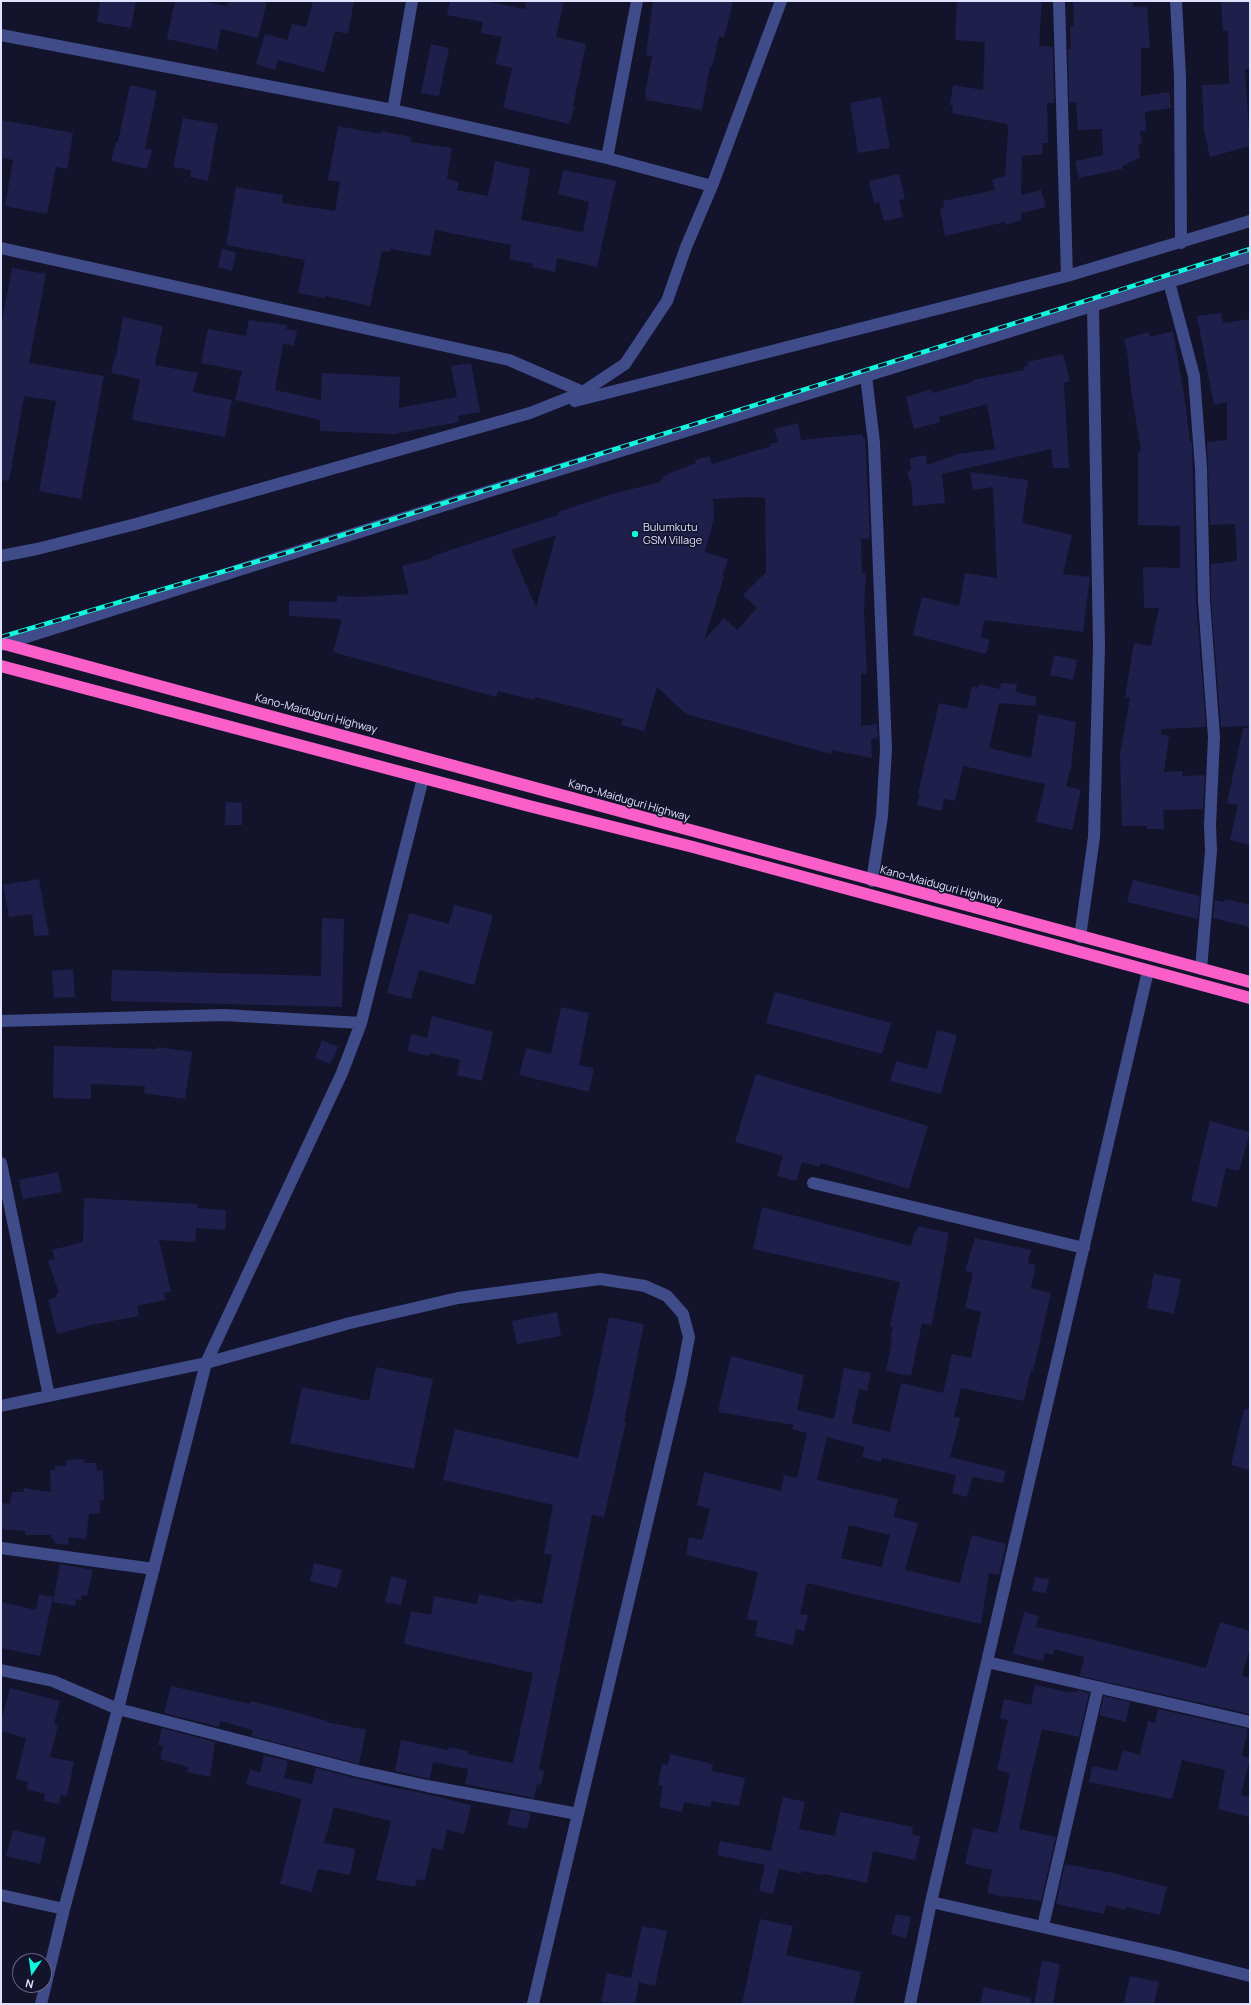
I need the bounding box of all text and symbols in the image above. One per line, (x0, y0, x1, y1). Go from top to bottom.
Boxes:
place label: Bulumkutu GSM Village (643, 521, 702, 547)
marker: Bulumkutu GSM Village (630, 529, 640, 539)
street label: Kano-Maiduguri Highway (254, 691, 378, 737)
street label: Kano-Maiduguri Highway (567, 777, 691, 825)
street label: Kano-Maiduguri Highway (879, 863, 1003, 909)
north arrow (12, 1953, 52, 1993)
text: N (24, 1976, 35, 1992)

